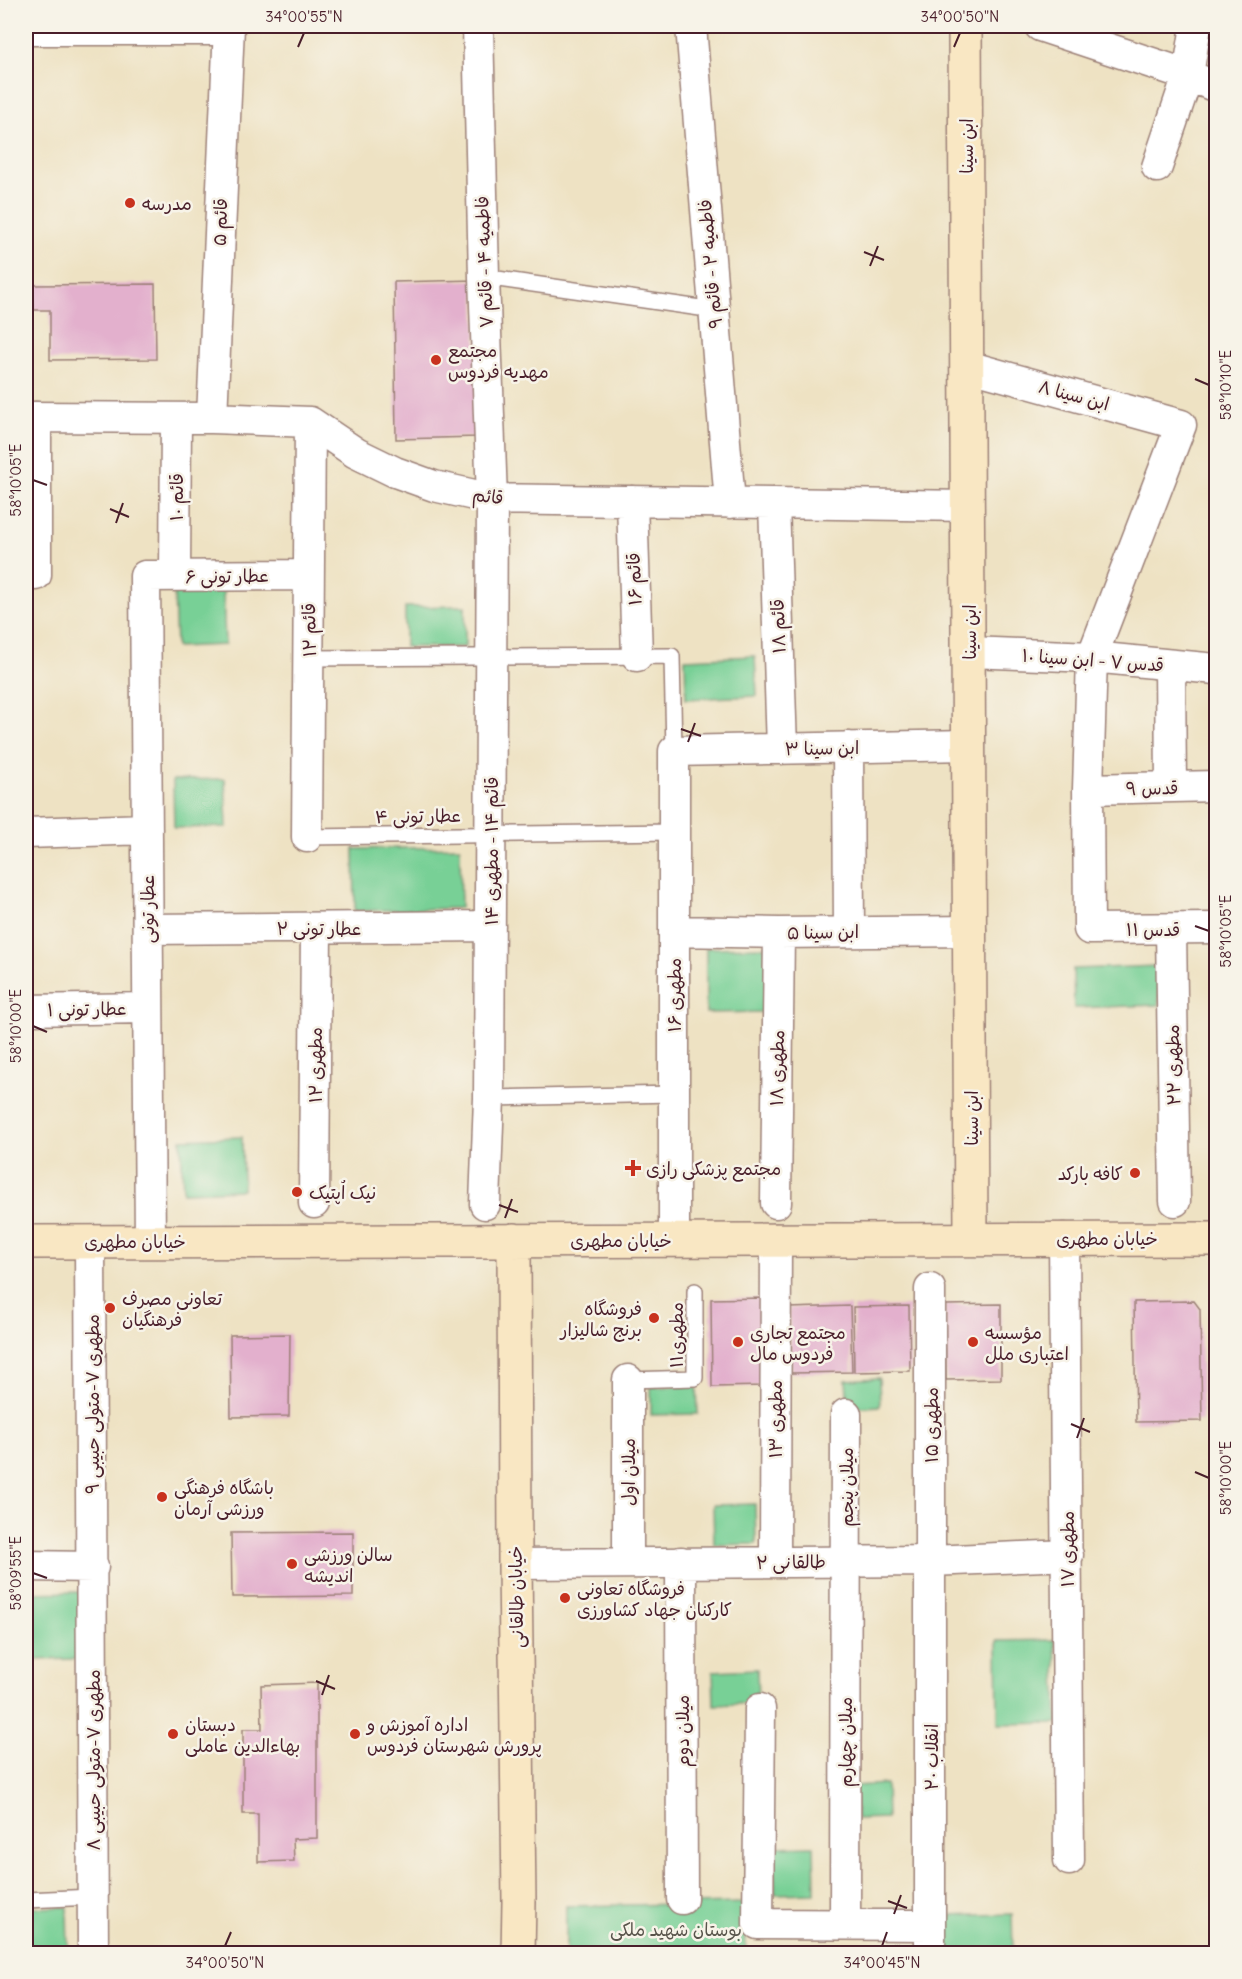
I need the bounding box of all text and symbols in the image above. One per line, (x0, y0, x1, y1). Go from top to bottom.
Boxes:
text: 34°00'55"N (265, 7, 343, 26)
text: 34°00'50"N (921, 7, 999, 26)
street label: ابن سینا (955, 118, 978, 174)
place label: مدرسه (142, 192, 192, 215)
street label: فاطمیه ۴ - قائم ۷ (470, 195, 501, 329)
marker: مدرسه (123, 196, 137, 210)
street label: قائم ۵ (208, 198, 235, 247)
street label: فاطمیه ۲ - قائم ۹ (693, 198, 730, 330)
place label: مجتمع مهدیه فردوس (448, 339, 549, 383)
text: 58°10'10"E (1216, 349, 1235, 420)
marker: مجتمع مهدیه فردوس (429, 353, 443, 367)
street label: ابن سینا ۸ (1036, 375, 1112, 415)
text: 58°10'05"E (6, 443, 25, 517)
street label: قائم ۱۰ (165, 473, 191, 521)
street label: قائم (471, 483, 505, 512)
street label: قائم ۱۶ (622, 552, 649, 606)
street label: عطار تونی ۶ (185, 564, 269, 588)
street label: قائم ۱۸ (766, 598, 793, 654)
street label: قائم ۱۲ (297, 603, 324, 657)
street label: ابن سینا (958, 604, 981, 660)
street label: قدس ۷ - ابن سینا ۱۰ (1021, 644, 1165, 676)
street label: ابن سینا ۳ (785, 736, 859, 760)
street label: قائم ۱۴ - مطهری ۱۴ (480, 776, 506, 926)
street label: قدس ۹ (1126, 776, 1178, 800)
street label: عطار تونی ۴ (375, 804, 461, 828)
street label: عطار تونی (136, 875, 159, 943)
text: 58°10'05"E (1216, 894, 1235, 968)
street label: عطار تونی ۲ (276, 917, 362, 940)
street label: قدس ۱۱ (1126, 918, 1180, 941)
street label: ابن سینا ۵ (787, 920, 859, 944)
street label: مطهری ۱۶ (663, 958, 686, 1032)
text: 58°10'00"E (6, 988, 25, 1063)
street label: عطار تونی ۱ (47, 997, 127, 1021)
street label: مطهری ۲۲ (1161, 1024, 1185, 1106)
street label: مطهری ۱۲ (304, 1027, 327, 1103)
street label: مطهری ۱۸ (765, 1030, 789, 1106)
street label: ابن سینا (960, 1090, 983, 1146)
place label: مجتمع پزشکی رازی (646, 1157, 781, 1182)
marker: مجتمع پزشکی رازی (624, 1159, 642, 1177)
place label: کافه بارکد (1058, 1162, 1123, 1185)
marker: کافه بارکد (1128, 1166, 1142, 1180)
place label: نیک اُپتیک (309, 1179, 376, 1205)
marker: نیک اُپتیک (290, 1185, 304, 1199)
street label: خیابان مطهری (1056, 1227, 1158, 1250)
street label: خیابان مطهری (570, 1229, 672, 1252)
street label: خیابان مطهری (84, 1230, 186, 1253)
place label: تعاونی مصرف فرهنگیان (122, 1287, 223, 1331)
place label: فروشگاه برنج شالیزار (559, 1297, 642, 1342)
marker: تعاونی مصرف فرهنگیان (103, 1301, 117, 1315)
street label: مطهری۱۱ (665, 1302, 688, 1368)
marker: فروشگاه برنج شالیزار (647, 1311, 661, 1325)
street label: مطهری ۷-متولی حبیبی ۹ (81, 1314, 104, 1494)
place label: مجتمع تجاری فردوس مال (750, 1321, 846, 1365)
place label: مؤسسه اعتباری ملل (985, 1321, 1069, 1365)
marker: مجتمع تجاری فردوس مال (731, 1335, 745, 1349)
marker: مؤسسه اعتباری ملل (966, 1335, 980, 1349)
street label: مطهری ۱۳ (764, 1380, 787, 1458)
street label: مطهری ۱۵ (920, 1387, 943, 1463)
street label: میلان اول (617, 1438, 640, 1506)
text: 58°10'00"E (1216, 1440, 1235, 1515)
street label: میلان پنجم (835, 1447, 861, 1527)
place label: باشگاه فرهنگی ورزشی آرمان (174, 1476, 274, 1520)
marker: باشگاه فرهنگی ورزشی آرمان (155, 1490, 169, 1504)
street label: مطهری ۱۷ (1056, 1511, 1079, 1587)
text: 58°09'55"E (6, 1535, 25, 1610)
place label: سالن ورزشی اندیشه (304, 1543, 393, 1587)
street label: خیابان طالقانی (504, 1546, 528, 1648)
street label: طالقانی ۲ (756, 1550, 826, 1574)
marker: سالن ورزشی اندیشه (285, 1557, 299, 1571)
place label: فروشگاه تعاونی کارکنان جهاد کشاورزی (577, 1577, 732, 1621)
marker: فروشگاه تعاونی کارکنان جهاد کشاورزی (558, 1591, 572, 1605)
street label: مطهری ۷-متولی حبیبی ۸ (82, 1669, 105, 1851)
street label: میلان دوم (671, 1695, 697, 1767)
street label: میلان چهارم (834, 1697, 860, 1787)
place label: دبستان بهاءالدین عاملی (185, 1713, 300, 1757)
place label: اداره آموزش و پرورش شهرستان فردوس (365, 1713, 542, 1758)
street label: انقلاب ۲۰ (920, 1724, 943, 1790)
marker: دبستان بهاءالدین عاملی (166, 1727, 180, 1741)
marker: اداره آموزش و پرورش شهرستان فردوس (348, 1727, 362, 1741)
park label: بوستان شهید ملکی (610, 1918, 742, 1941)
text: 34°00'50"N (186, 1953, 264, 1972)
text: 34°00'45"N (843, 1953, 921, 1972)

